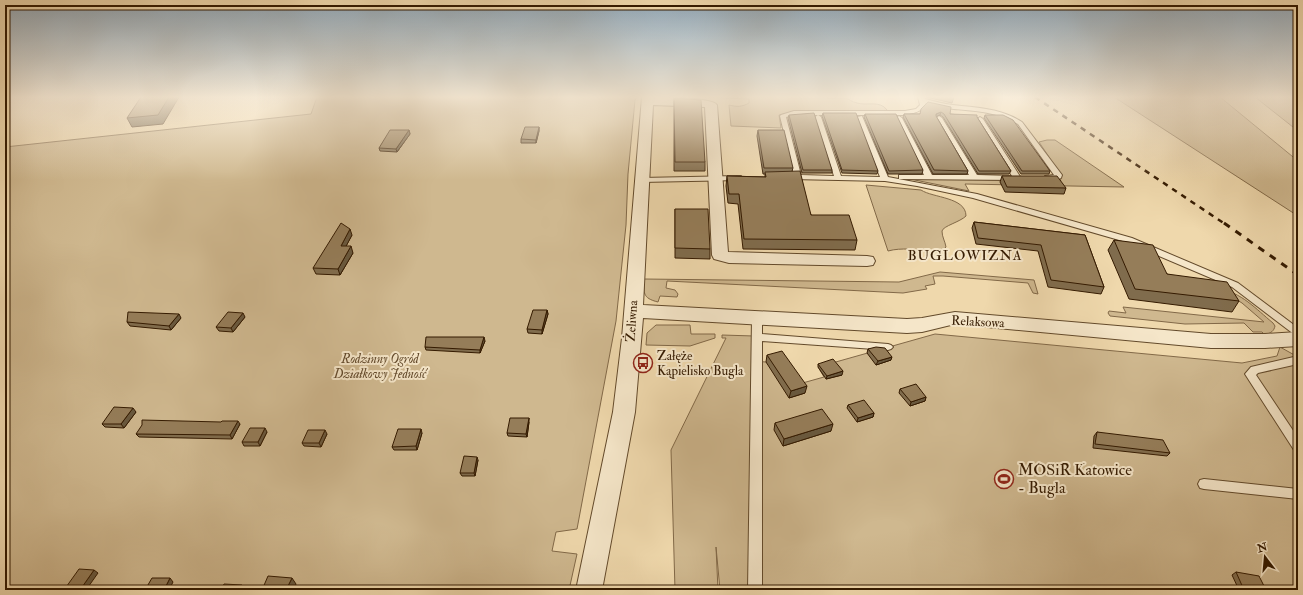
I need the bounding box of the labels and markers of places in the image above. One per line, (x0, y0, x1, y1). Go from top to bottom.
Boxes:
place label: Załęże Kąpielisko Bugla (657, 348, 744, 380)
bus stop icon: Załęże Kąpielisko Bugla (632, 352, 654, 374)
place label: MOSiR Katowice - Bugla (1018, 460, 1132, 498)
sports icon: MOSiR Katowice - Bugla (993, 468, 1015, 490)

